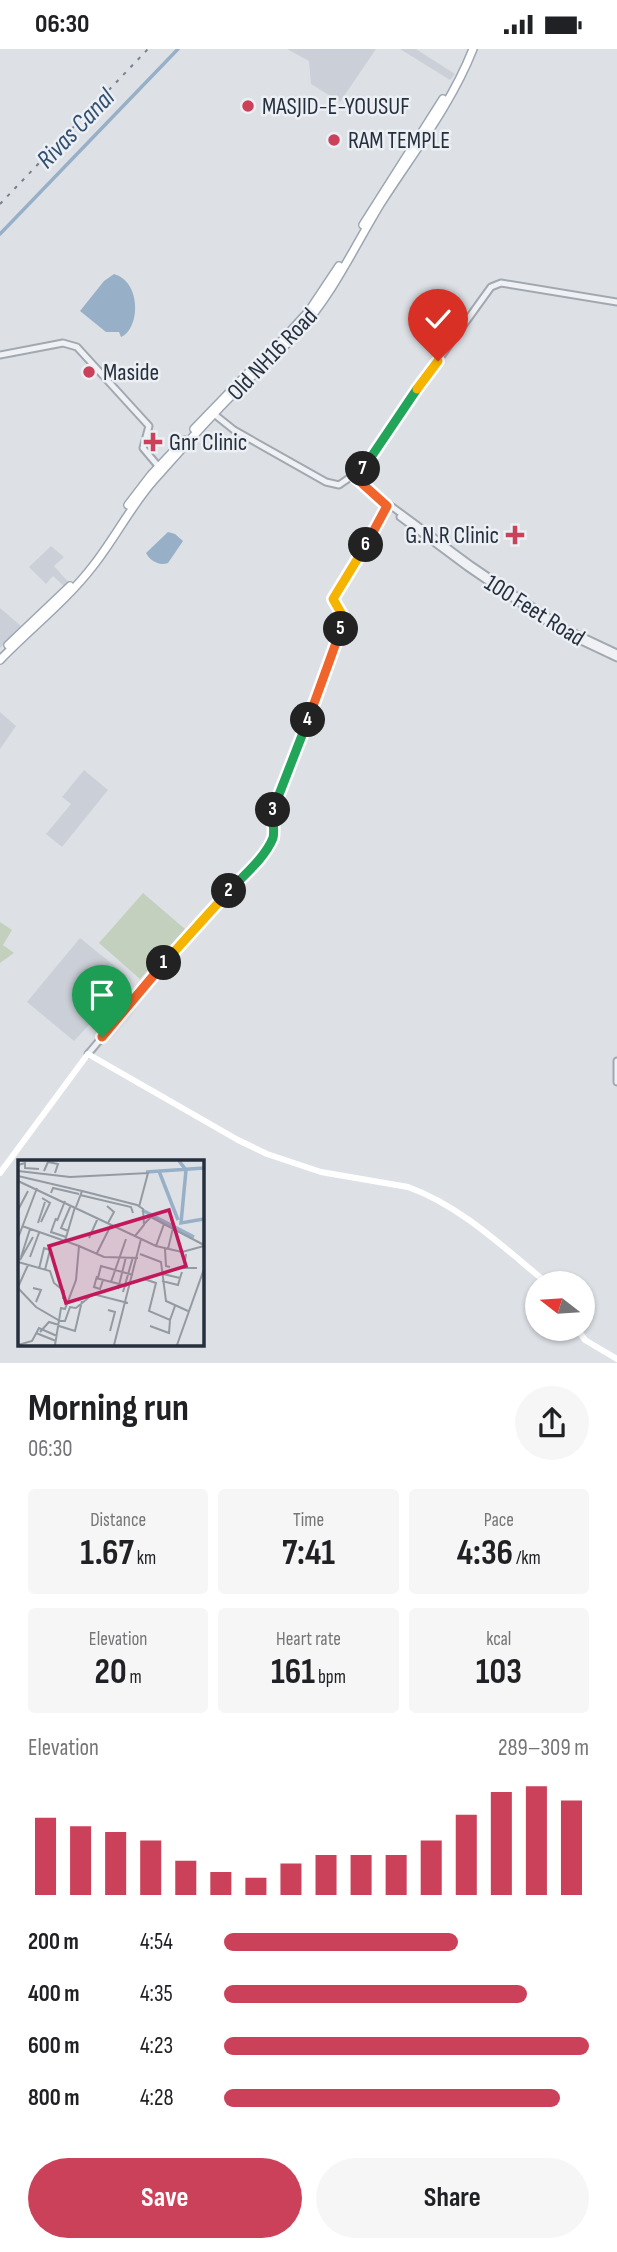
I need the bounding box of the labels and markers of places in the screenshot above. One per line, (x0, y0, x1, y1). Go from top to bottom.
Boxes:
place label: MASJID-E-YOUSUF (262, 92, 410, 121)
marker: MASJID-E-YOUSUF (240, 98, 256, 114)
place label: RAM TEMPLE (348, 126, 450, 155)
marker: RAM TEMPLE (326, 132, 342, 148)
pin (408, 289, 468, 361)
place label: Maside (103, 358, 159, 387)
marker: Maside (81, 364, 97, 380)
place label: Gnr Clinic (169, 428, 247, 457)
marker: Gnr Clinic (143, 432, 163, 452)
pin: 7 (346, 451, 380, 487)
place label: G.N.R Clinic (405, 521, 499, 550)
marker: G.N.R Clinic (505, 525, 525, 545)
pin: 6 (348, 527, 384, 563)
pin: 5 (324, 611, 358, 647)
pin: 4 (290, 703, 326, 737)
pin: 3 (256, 793, 290, 827)
pin: 2 (212, 873, 246, 909)
pin: 1 (146, 946, 182, 981)
pin (72, 965, 132, 1037)

